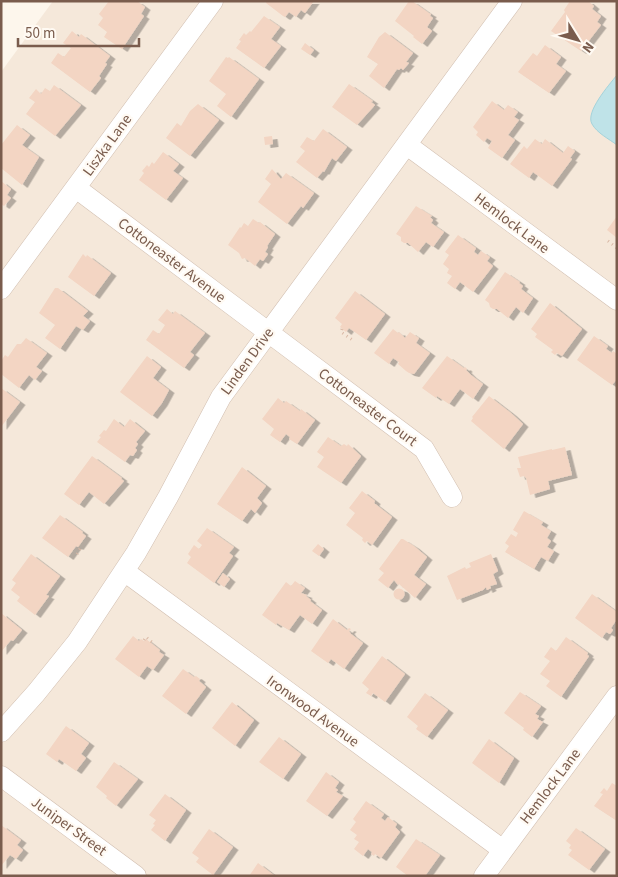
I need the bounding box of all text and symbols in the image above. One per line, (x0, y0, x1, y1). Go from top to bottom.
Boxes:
scale bar (18, 15, 139, 47)
north arrow (553, 15, 603, 65)
text: 50 m (25, 23, 55, 44)
text: N (577, 37, 598, 57)
street label: Liszka Lane (78, 110, 137, 181)
street label: Hemlock Lane (470, 188, 554, 259)
street label: Cottoneaster Avenue (113, 213, 230, 308)
street label: Linden Drive (216, 323, 279, 399)
street label: Cottoneaster Court (314, 363, 421, 452)
street label: Ironwood Avenue (262, 671, 363, 752)
street label: Hemlock Lane (515, 744, 586, 828)
street label: Juniper Street (27, 792, 111, 861)

